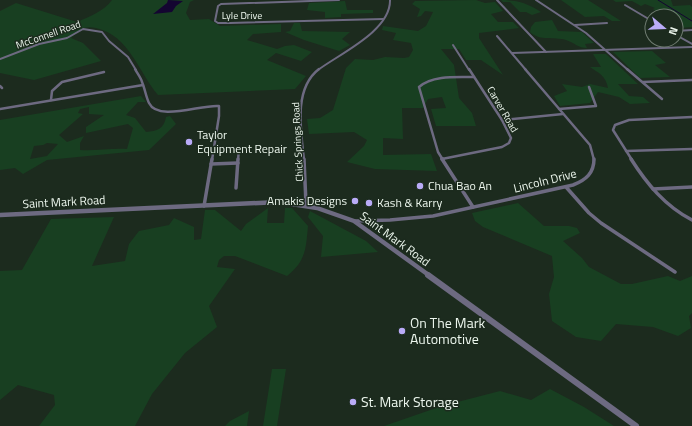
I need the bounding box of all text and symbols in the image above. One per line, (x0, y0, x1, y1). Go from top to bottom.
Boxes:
street label: Lyle Drive (222, 8, 262, 23)
north arrow (644, 8, 684, 48)
street label: McConnell Road (14, 16, 83, 53)
text: N (665, 25, 682, 37)
street label: Carver Road (483, 83, 522, 135)
street label: Chick Springs Road (288, 102, 307, 182)
place label: Taylor Equipment Repair (197, 125, 287, 158)
marker: Taylor Equipment Repair (184, 137, 194, 147)
street label: Lincoln Drive (511, 164, 578, 198)
place label: Chua Bao An (428, 176, 492, 195)
marker: Chua Bao An (415, 181, 425, 191)
street label: Saint Mark Road (22, 190, 106, 213)
place label: Amakis Designs (267, 191, 347, 210)
place label: Kash & Karry (377, 193, 443, 212)
marker: Amakis Designs (350, 196, 360, 206)
marker: Kash & Karry (364, 198, 374, 208)
street label: Saint Mark Road (356, 207, 434, 271)
place label: On The Mark Automotive (410, 312, 485, 349)
marker: On The Mark Automotive (397, 326, 407, 336)
place label: St. Mark Storage (361, 391, 459, 412)
marker: St. Mark Storage (348, 397, 358, 407)

